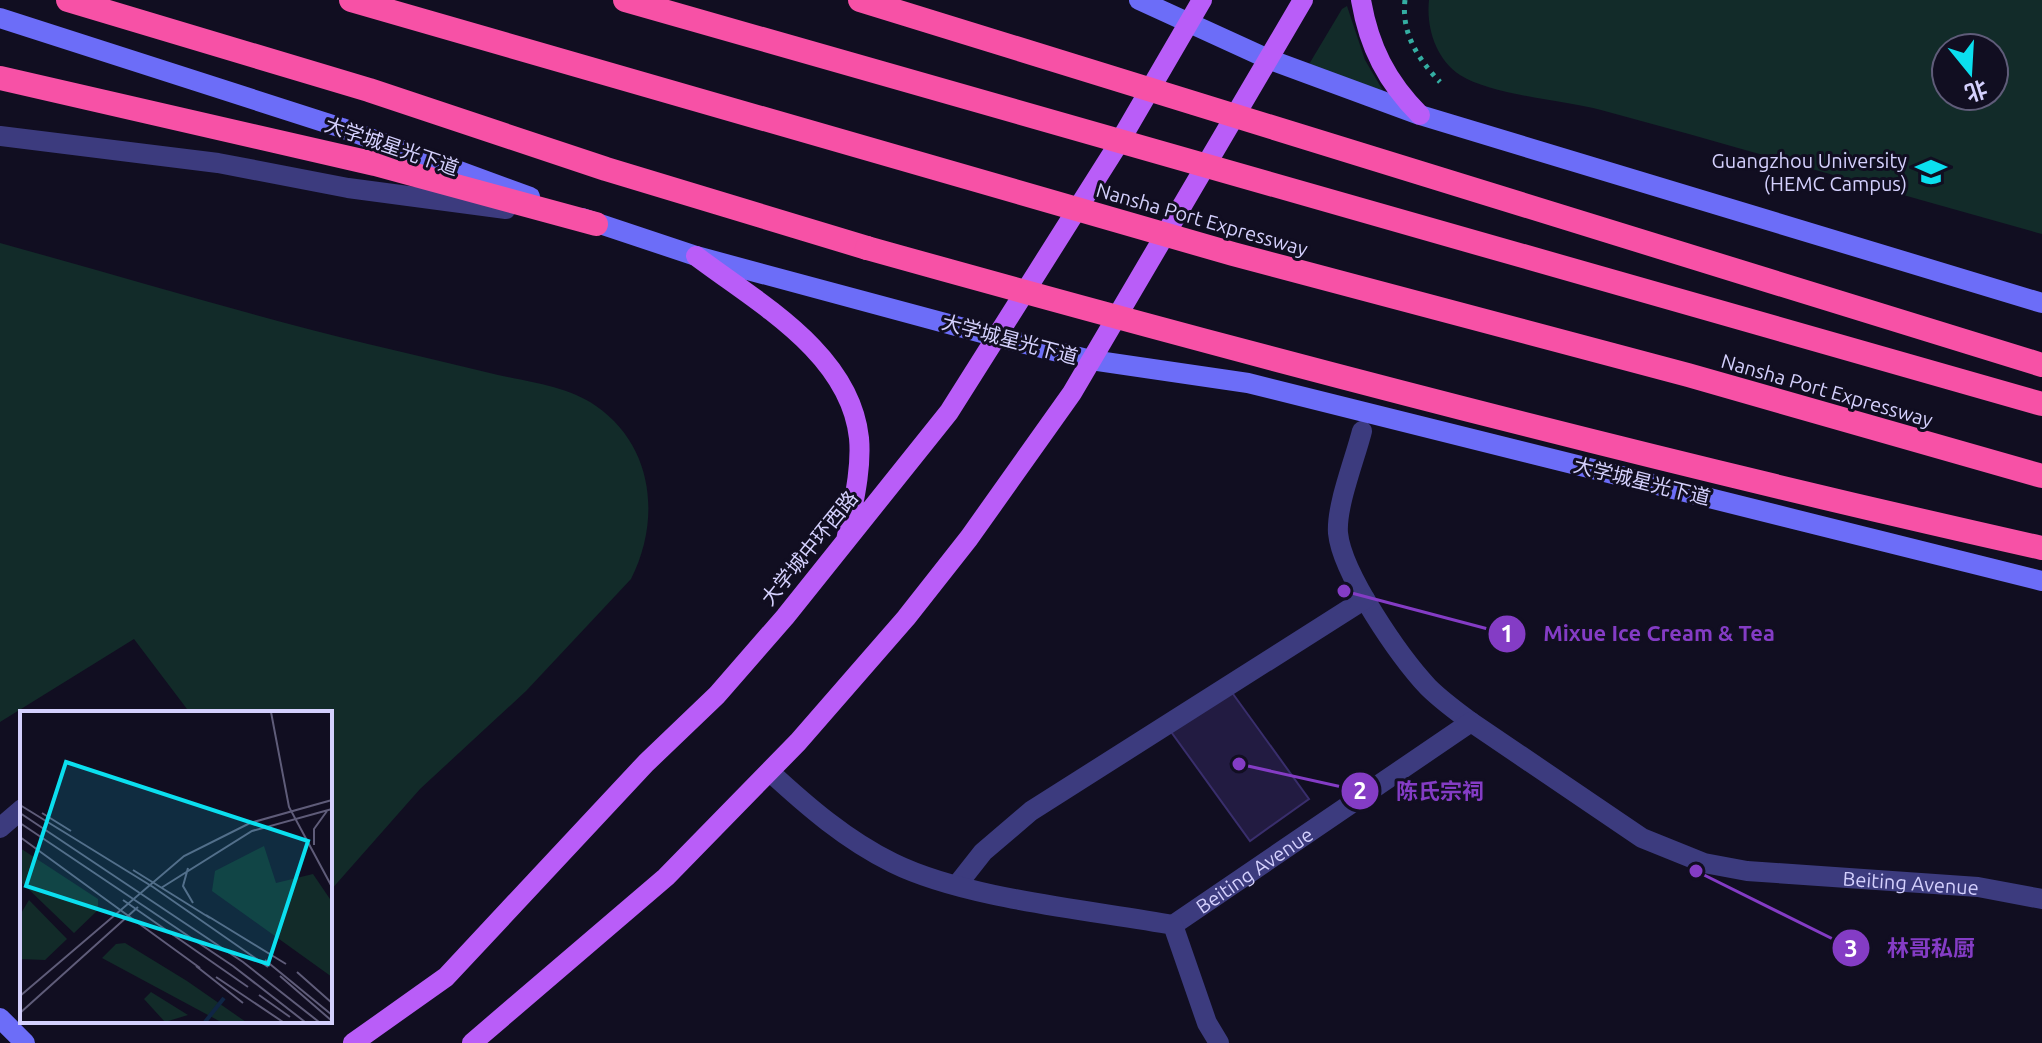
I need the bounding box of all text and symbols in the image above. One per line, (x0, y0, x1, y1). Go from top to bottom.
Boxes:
north arrow (1930, 32, 2010, 112)
text: 北 (1962, 76, 1991, 107)
street label: 大学城星光下道 (322, 112, 462, 180)
place label: Guangzhou University (HEMC Campus) (1712, 149, 1907, 195)
school or university icon: Guangzhou University (HEMC Campus) (1914, 155, 1948, 189)
street label: Nansha Port Expressway (1094, 178, 1311, 260)
street label: 大学城星光下道 (939, 310, 1081, 368)
street label: Nansha Port Expressway (1719, 349, 1936, 431)
street label: 大学城星光下道 (1571, 453, 1713, 509)
street label: 大学城中环西路 (756, 486, 862, 610)
callout: Mixue Ice Cream & Tea (1487, 611, 1791, 657)
text: 1 (1500, 620, 1514, 647)
text: Mixue Ice Cream & Tea (1543, 620, 1775, 645)
inset map (20, 711, 332, 1023)
callout: 陈氏宗祠 (1340, 768, 1500, 814)
text: 2 (1353, 777, 1367, 804)
text: 陈氏宗祠 (1396, 778, 1484, 803)
street label: Beiting Avenue (1191, 822, 1317, 918)
street label: Beiting Avenue (1842, 866, 1980, 899)
callout: 林哥私厨 (1831, 925, 1991, 971)
text: 3 (1844, 935, 1858, 962)
text: 林哥私厨 (1887, 935, 1975, 960)

